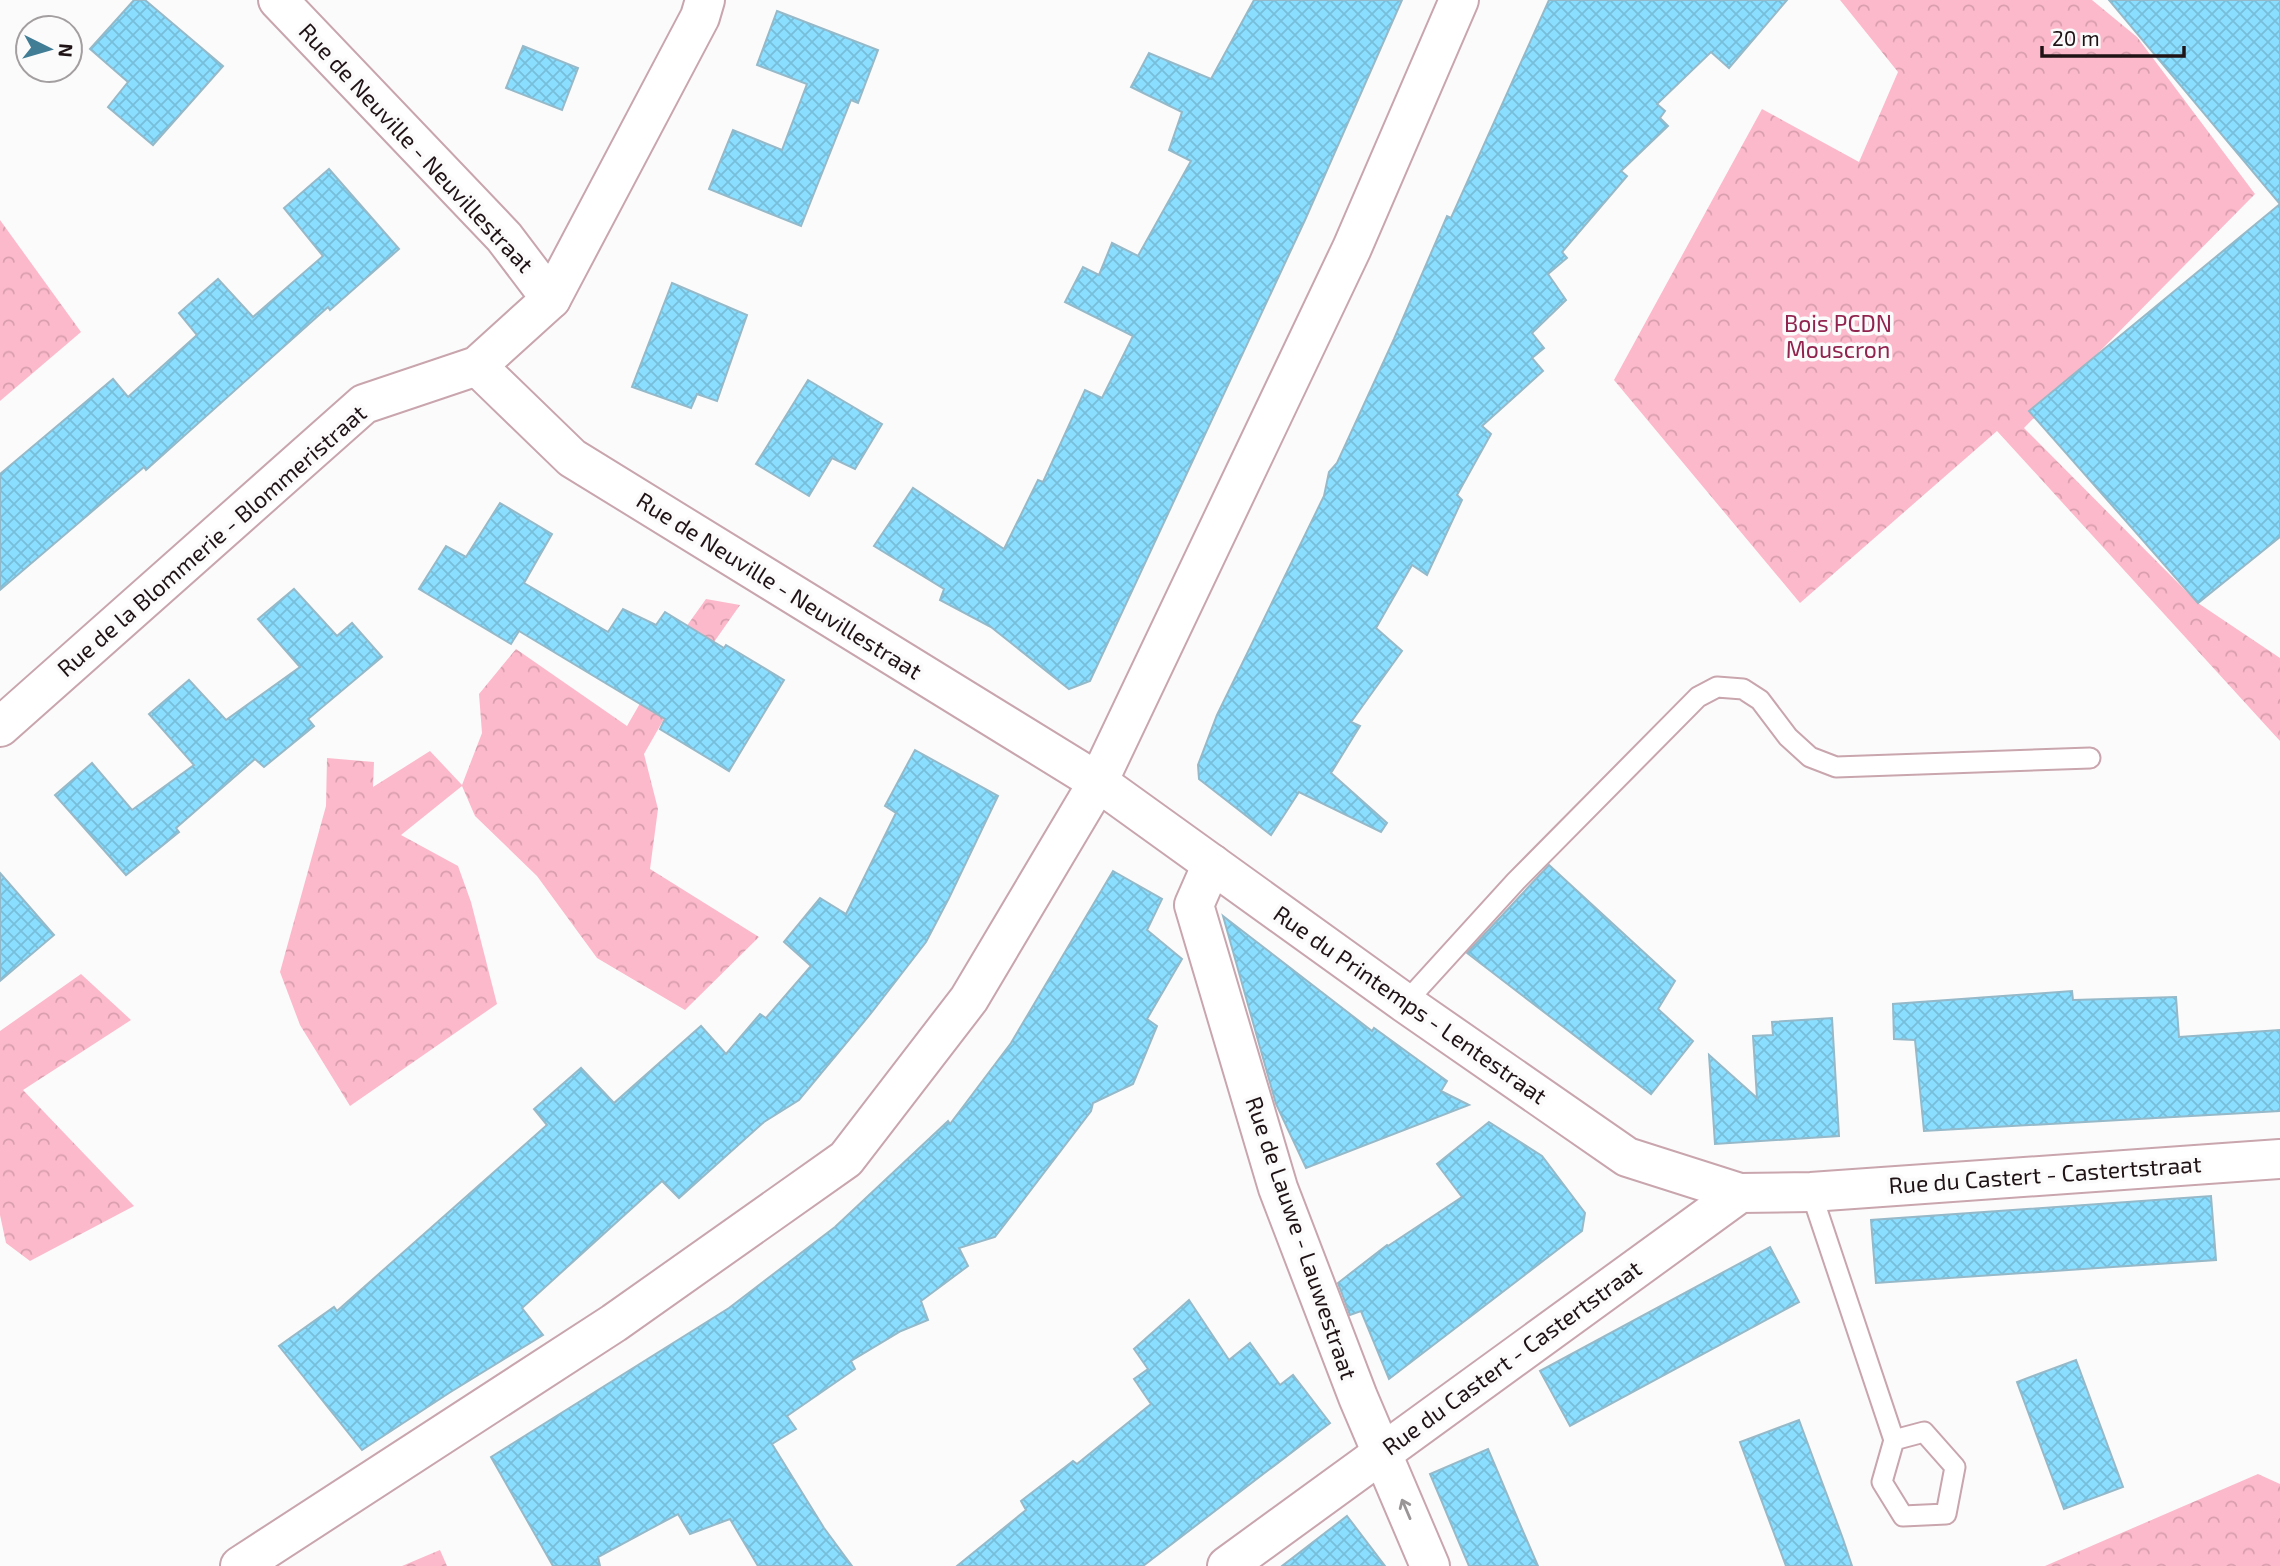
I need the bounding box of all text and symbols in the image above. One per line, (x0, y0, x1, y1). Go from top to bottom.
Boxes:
north arrow (14, 14, 84, 84)
scale bar (2042, 14, 2184, 58)
street label: Rue de Neuville - Neuvillestraat (294, 17, 540, 278)
text: 20 m (2052, 25, 2100, 50)
text: N (54, 43, 78, 58)
park label: Bois PCDN Mouscron (1784, 309, 1892, 363)
street label: Rue de la Blommerie - Blommeristraat (51, 398, 372, 682)
street label: Rue de Neuville - Neuvillestraat (632, 486, 927, 685)
street label: Rue du Printemps - Lentestraat (1269, 899, 1553, 1110)
street label: Rue de Lauwe - Lauwestraat (1240, 1093, 1364, 1383)
street label: Rue du Castert - Castertstraat (1888, 1149, 2203, 1199)
street label: Rue du Castert - Castertstraat (1376, 1254, 1647, 1461)
one-way arrow (1398, 1499, 1411, 1520)

